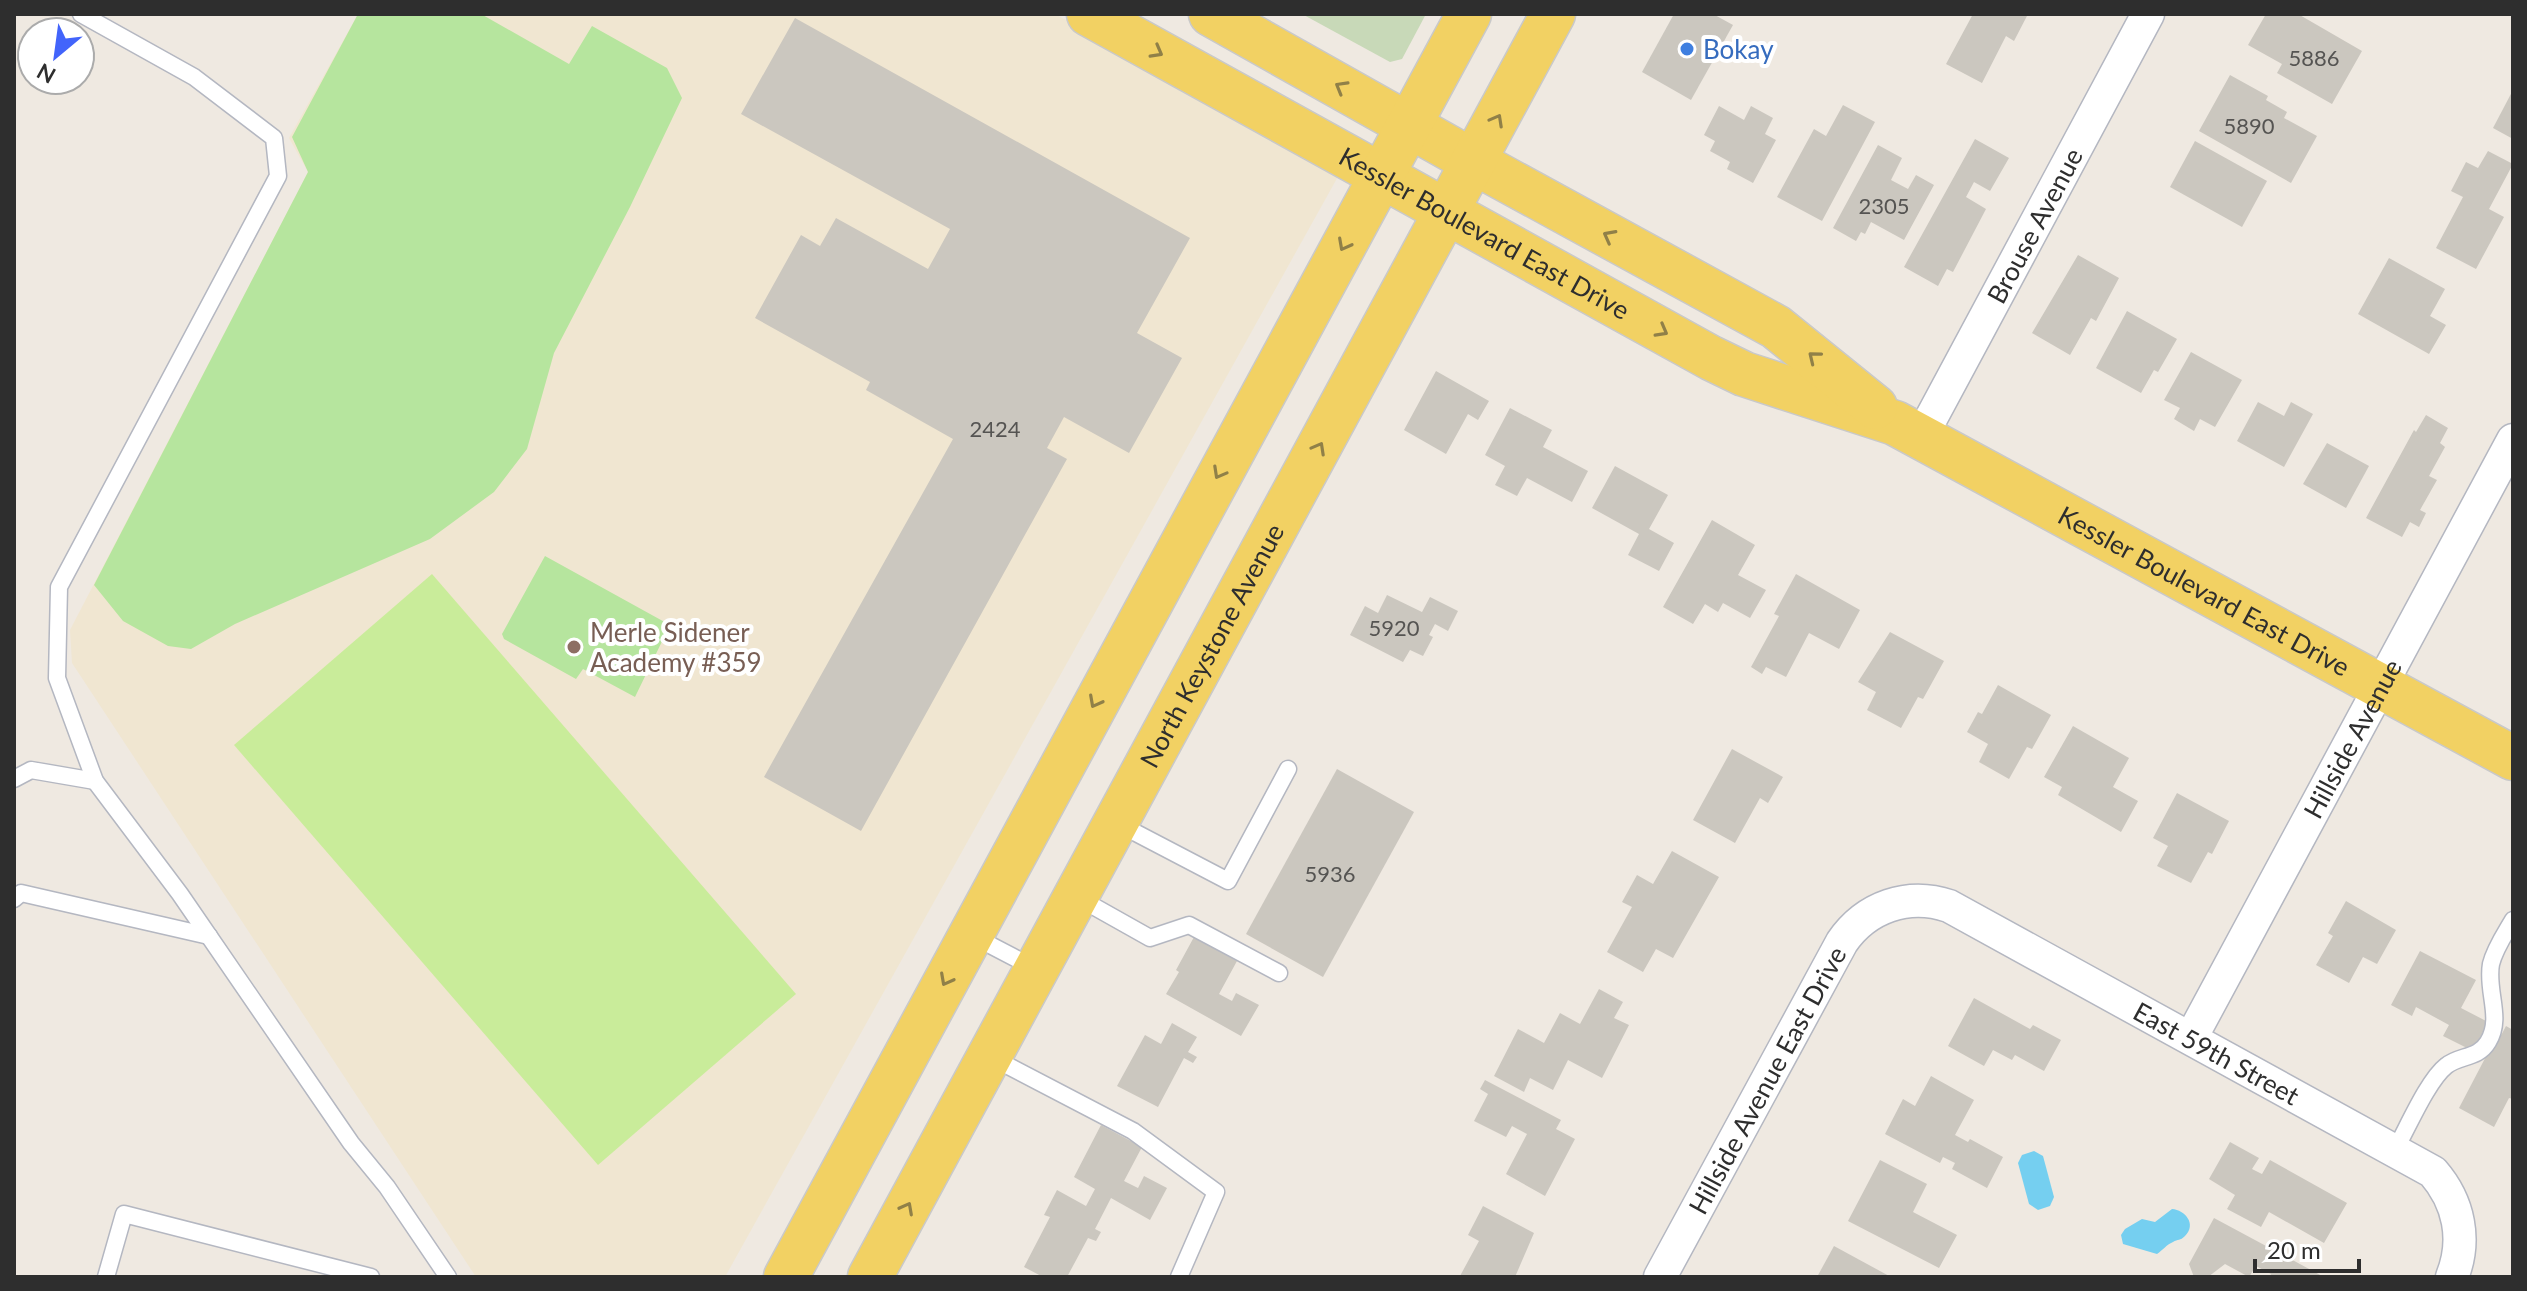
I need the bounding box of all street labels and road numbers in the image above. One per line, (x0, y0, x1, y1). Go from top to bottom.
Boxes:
street label: Kessler Boulevard East Drive (1334, 140, 1635, 326)
street label: Brouse Avenue (1980, 142, 2089, 309)
street label: Kessler Boulevard East Drive (2053, 499, 2356, 683)
street label: North Keystone Avenue (1133, 518, 1290, 773)
street label: Hillside Avenue (2296, 654, 2408, 824)
street label: Hillside Avenue East Drive (1681, 941, 1853, 1219)
street label: East 59th Street (2128, 995, 2306, 1112)

